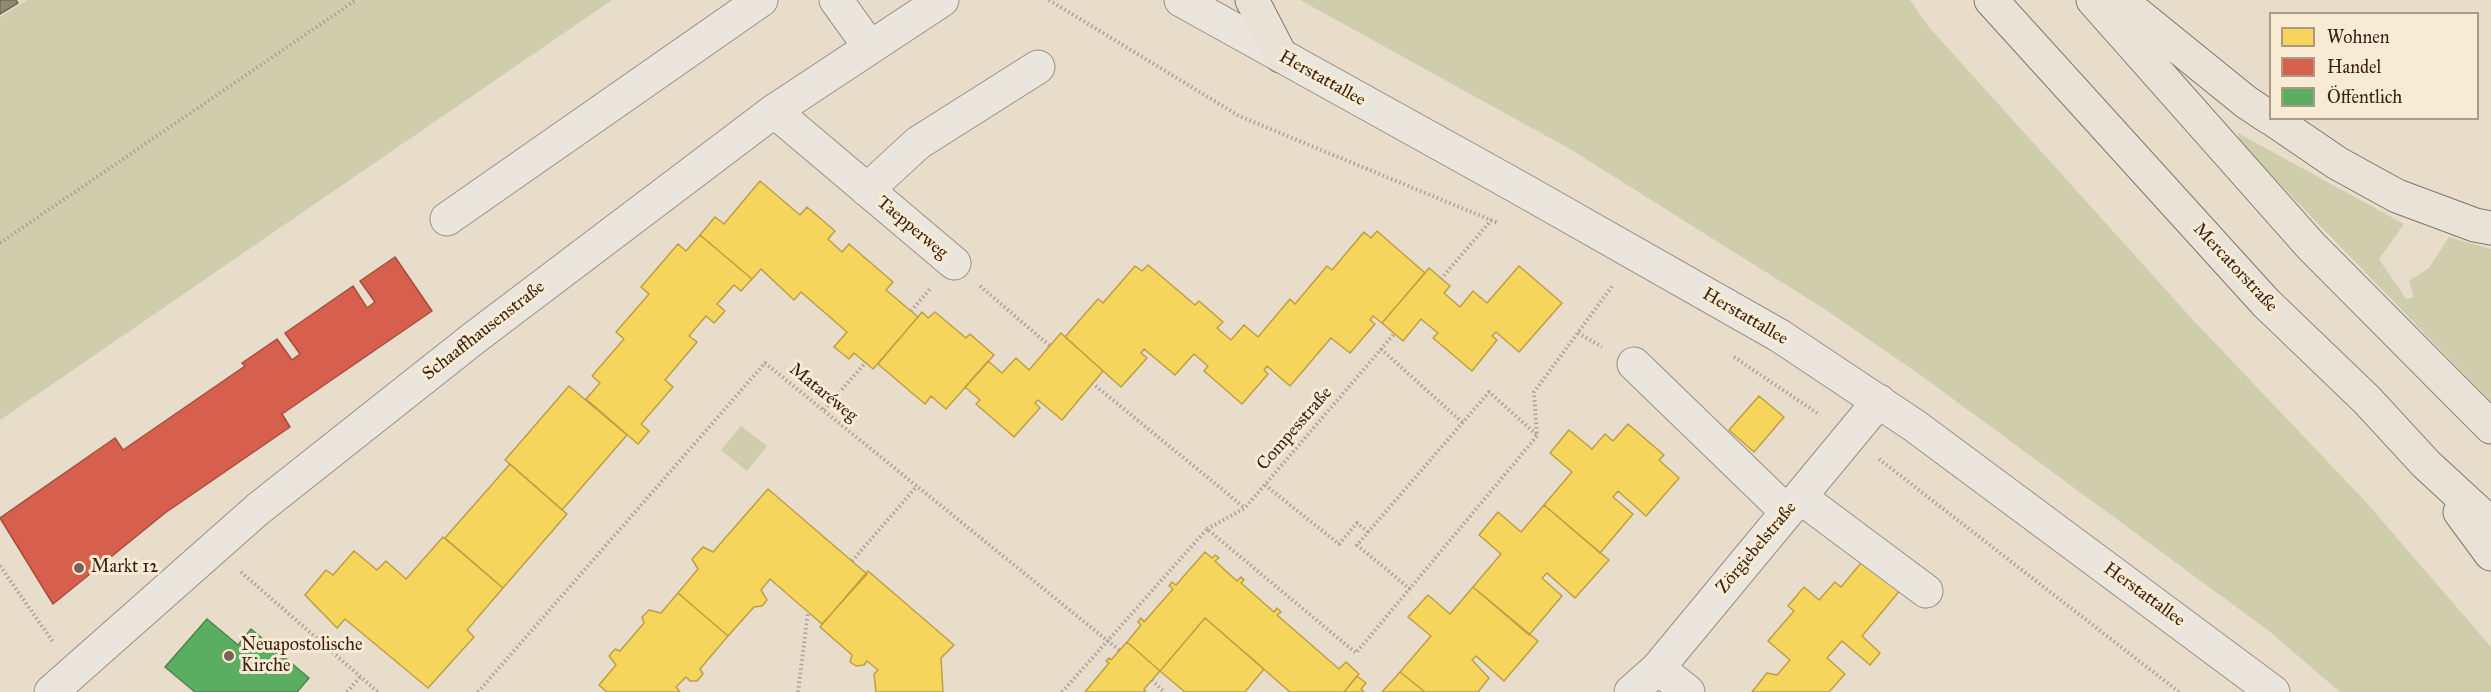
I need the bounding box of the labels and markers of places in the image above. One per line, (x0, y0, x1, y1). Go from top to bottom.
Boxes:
place label: Markt 12 (91, 557, 158, 579)
marker: Markt 12 (72, 561, 86, 575)
place label: Neuapostolische Kirche (241, 635, 362, 678)
marker: Neuapostolische Kirche (222, 649, 236, 663)

